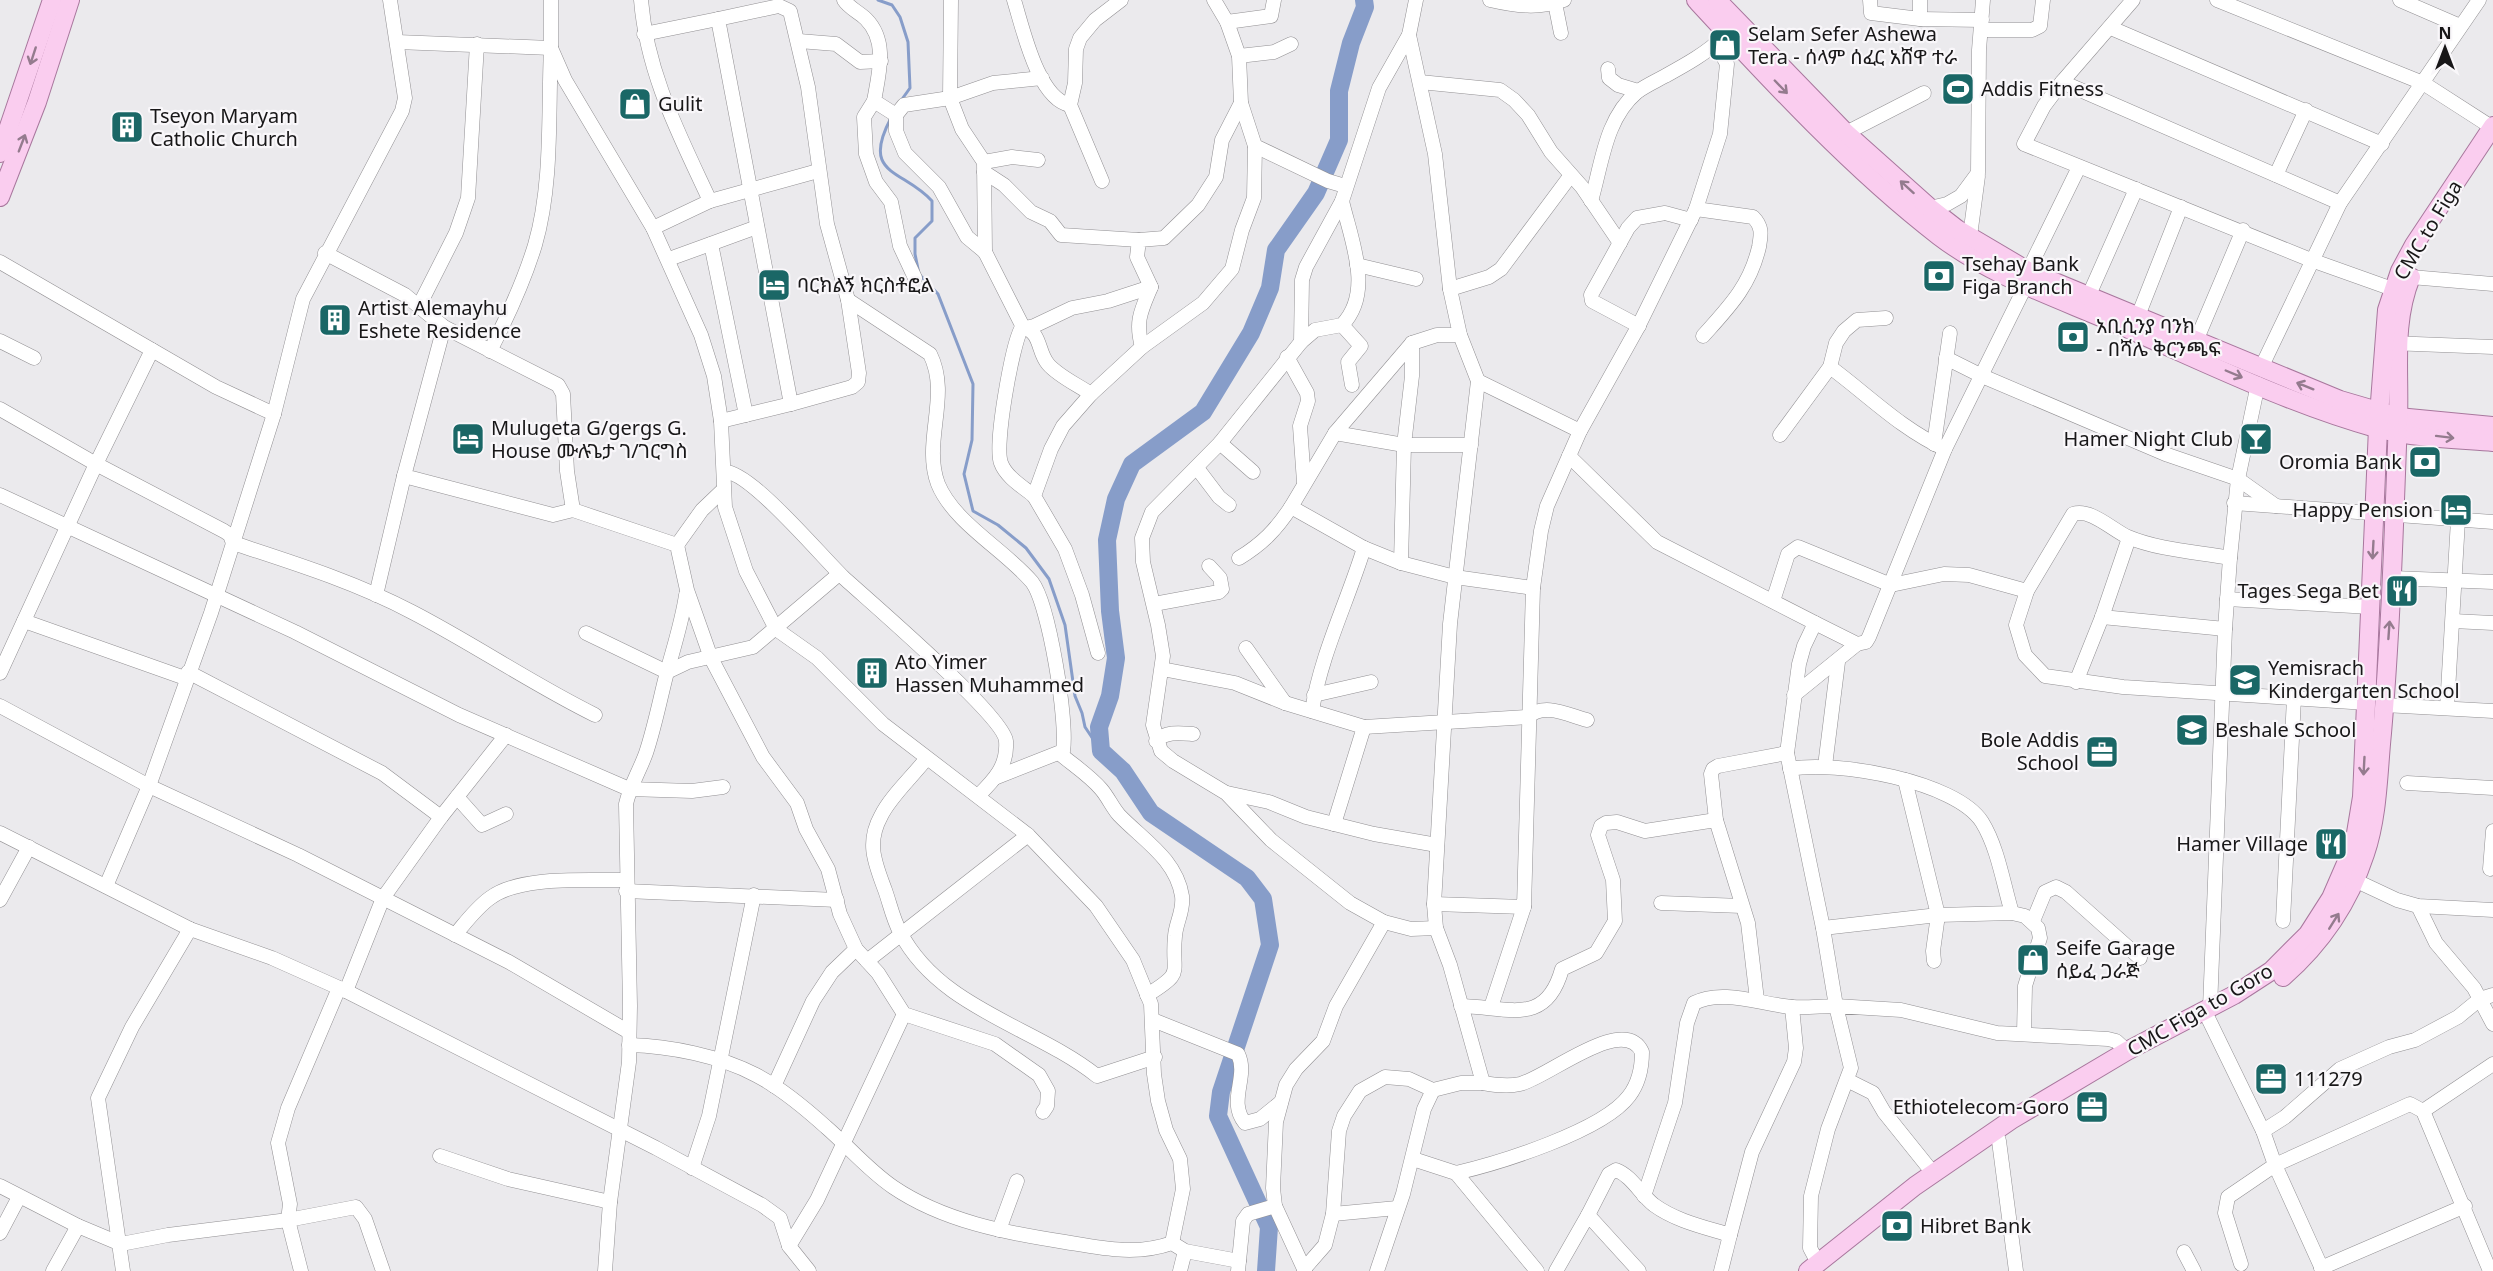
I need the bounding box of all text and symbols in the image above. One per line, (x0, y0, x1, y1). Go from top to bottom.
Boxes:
north arrow (2415, 18, 2475, 78)
place label: Selam Sefer Ashewa Tera - ሰላም ሰፈር አሸዋ ተራ (1748, 20, 1957, 70)
text: N (2438, 22, 2452, 44)
shop icon: Selam Sefer Ashewa Tera - ሰላም ሰፈር አሸዋ ተራ (1707, 27, 1743, 63)
one-way arrow (27, 46, 38, 65)
sports icon: Addis Fitness (1940, 71, 1976, 107)
place label: Addis Fitness (1981, 75, 2104, 102)
one-way arrow (1774, 80, 1788, 95)
shop icon: Gulit (617, 86, 653, 122)
place label: Gulit (658, 90, 702, 117)
place label: Tseyon Maryam Catholic Church (150, 102, 298, 152)
building icon: Tseyon Maryam Catholic Church (109, 109, 145, 145)
one-way arrow (17, 134, 28, 153)
street label: CMC to Figa (2387, 175, 2468, 285)
one-way arrow (1900, 180, 1915, 194)
place label: Tsehay Bank Figa Branch (1962, 250, 2079, 300)
bank icon: Tsehay Bank Figa Branch (1921, 258, 1957, 294)
hotel icon: ባርክልኝ ክርስቶፎል (756, 267, 792, 303)
place label: ባርክልኝ ክርስቶፎል (797, 271, 934, 298)
place label: Artist Alemayhu Eshete Residence (358, 294, 521, 344)
building icon: Artist Alemayhu Eshete Residence (317, 302, 353, 338)
place label: አቢሲንያ ባንክ - በሻሌ ቅርንጫፍ (2096, 312, 2221, 362)
bank icon: አቢሲንያ ባንክ - በሻሌ ቅርንጫፍ (2055, 319, 2091, 355)
one-way arrow (2225, 369, 2243, 380)
one-way arrow (2296, 380, 2314, 391)
place label: Mulugeta G/gergs G. House ሙሉጌታ ገ/ገርግስ (491, 414, 688, 464)
hotel icon: Mulugeta G/gergs G. House ሙሉጌታ ገ/ገርግስ (450, 421, 486, 457)
bar icon: Hamer Night Club (2238, 421, 2274, 457)
place label: Hamer Night Club (2064, 425, 2233, 452)
one-way arrow (2435, 432, 2455, 443)
bank icon: Oromia Bank (2407, 444, 2443, 480)
place label: Oromia Bank (2279, 448, 2402, 475)
hotel icon: Happy Pension (2438, 492, 2474, 528)
place label: Happy Pension (2292, 496, 2433, 523)
one-way arrow (2368, 539, 2379, 559)
restaurant icon: Tages Sega Bet (2384, 573, 2420, 609)
place label: Tages Sega Bet (2237, 577, 2379, 604)
one-way arrow (2383, 621, 2394, 640)
place label: Ato Yimer Hassen Muhammed (895, 648, 1084, 698)
place label: Yemisrach Kindergarten School (2268, 654, 2460, 704)
building icon: Ato Yimer Hassen Muhammed (854, 655, 890, 691)
school or university icon: Yemisrach Kindergarten School (2227, 662, 2263, 698)
school or university icon: Beshale School (2174, 712, 2210, 748)
place label: Beshale School (2215, 716, 2356, 743)
place label: Bole Addis School (1980, 726, 2079, 776)
office icon: Bole Addis School (2084, 734, 2120, 770)
one-way arrow (2359, 755, 2370, 775)
restaurant icon: Hamer Village (2313, 826, 2349, 862)
place label: Hamer Village (2176, 830, 2308, 857)
one-way arrow (2328, 913, 2340, 930)
place label: Seife Garage ሰይፈ ጋራጅ (2056, 934, 2175, 984)
shop icon: Seife Garage ሰይፈ ጋራጅ (2015, 942, 2051, 978)
street label: CMC Figa to Goro (2122, 957, 2278, 1062)
office icon: 111279 (2253, 1061, 2289, 1097)
place label: 111279 (2294, 1065, 2363, 1092)
office icon: Ethiotelecom-Goro (2074, 1089, 2110, 1125)
place label: Ethiotelecom-Goro (1893, 1093, 2069, 1120)
bank icon: Hibret Bank (1879, 1208, 1915, 1244)
place label: Hibret Bank (1920, 1212, 2031, 1239)

